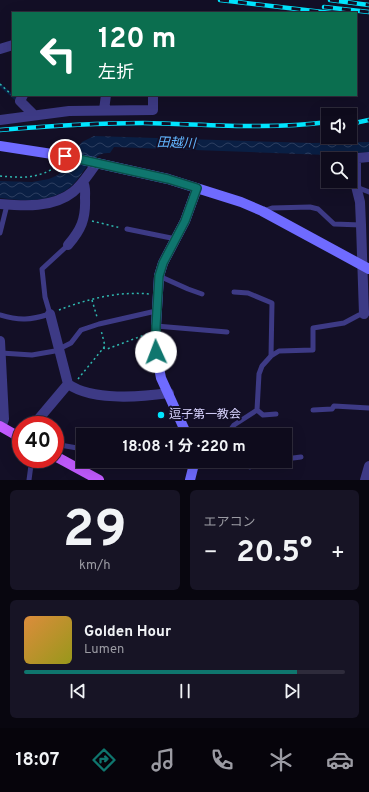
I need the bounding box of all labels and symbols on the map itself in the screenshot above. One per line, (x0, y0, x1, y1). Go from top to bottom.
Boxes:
water label: 田越川 (156, 135, 198, 153)
pin (48, 139, 82, 173)
position arrow (135, 331, 177, 373)
place label: 逗子第一教会 (169, 407, 241, 423)
marker: 逗子第一教会 (156, 410, 166, 420)
speed limit sign: 40 (12, 416, 64, 468)

